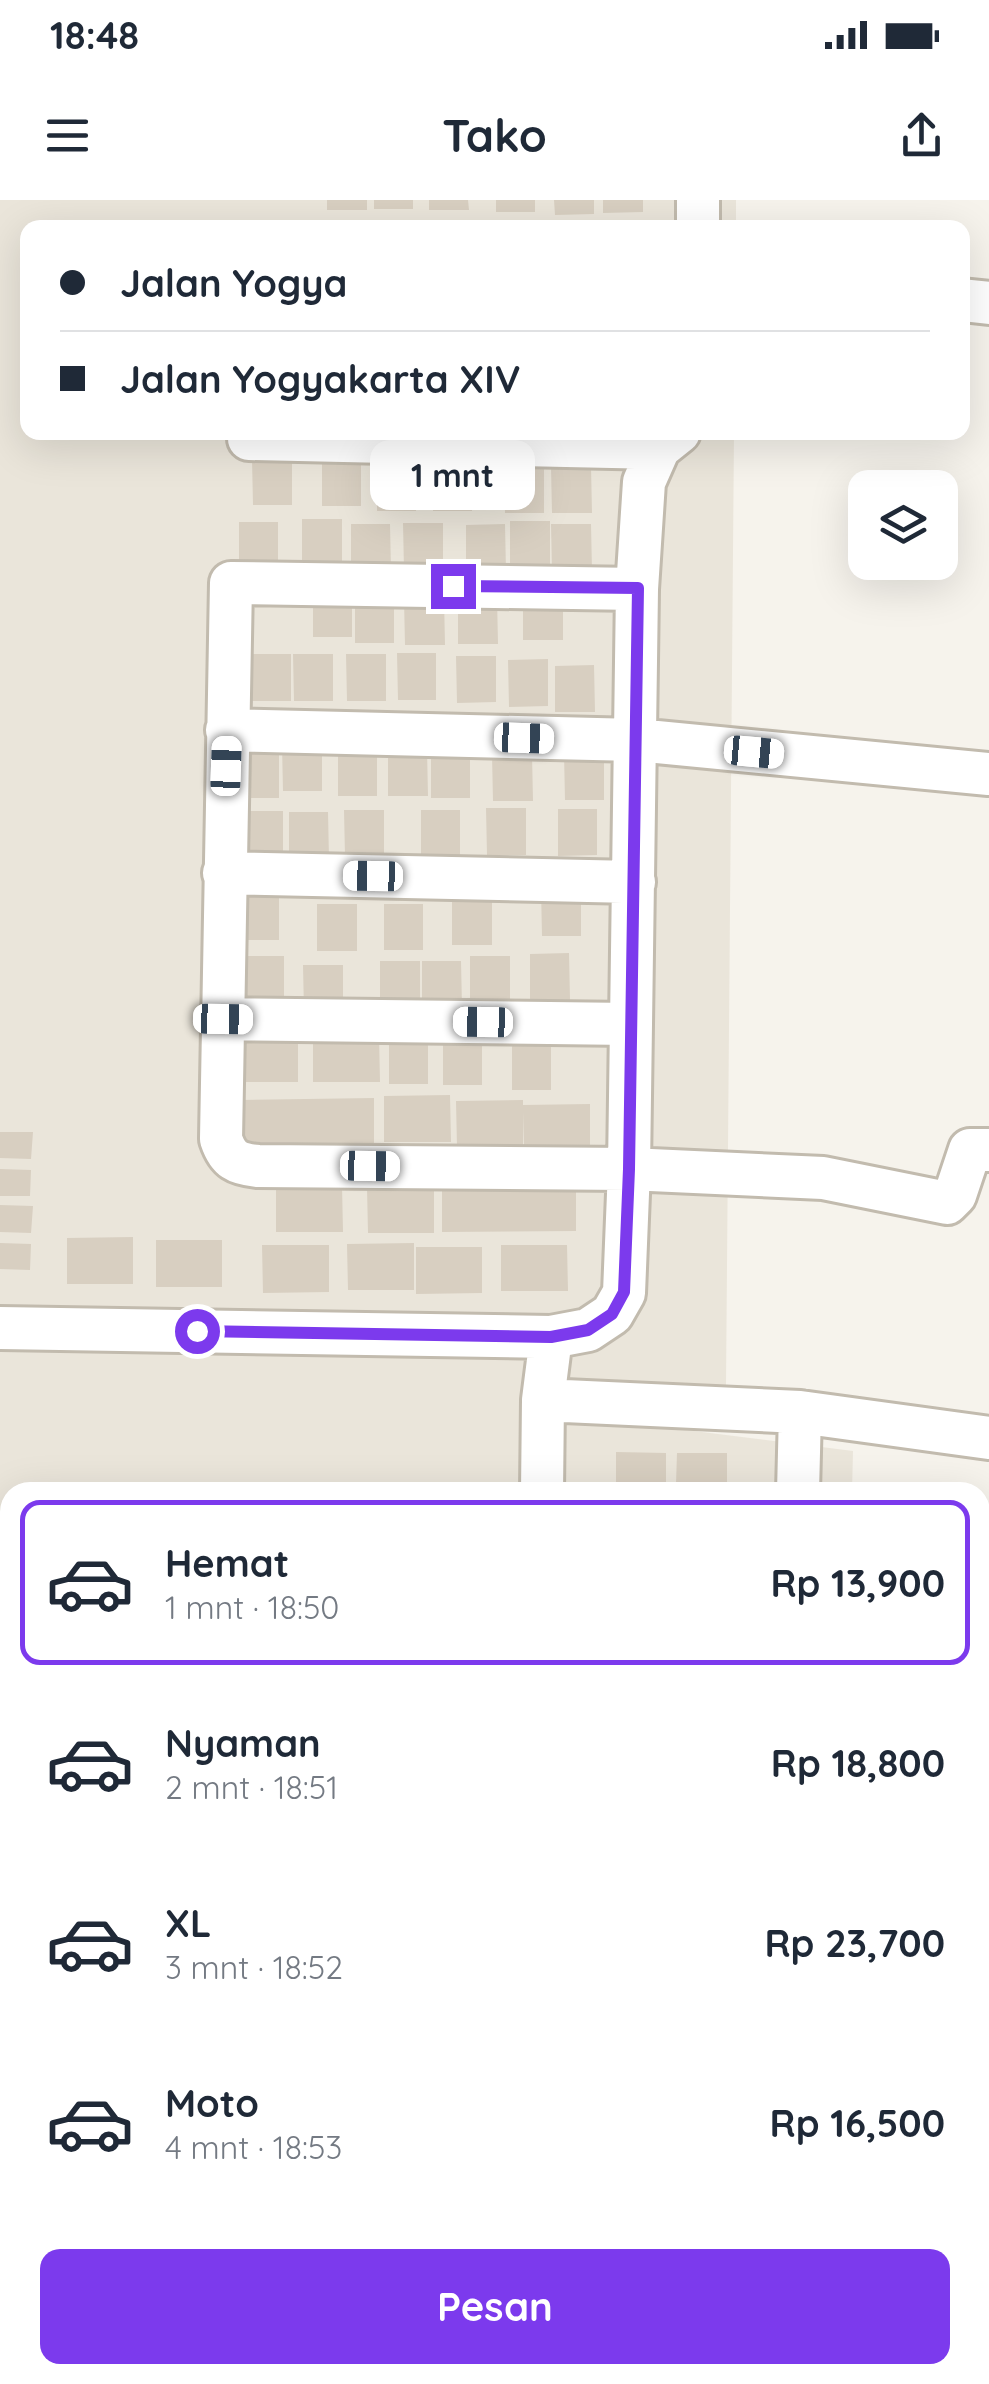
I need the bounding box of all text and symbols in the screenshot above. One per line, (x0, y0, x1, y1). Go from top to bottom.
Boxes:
text: 18:48 (50, 11, 139, 59)
text: Tako (442, 107, 547, 163)
icon: menu (40, 108, 95, 163)
icon: share (894, 108, 949, 163)
text: Jalan Yogya (120, 259, 347, 307)
text: Jalan Yogyakarta XIV (120, 355, 520, 403)
callout: 1 mnt (370, 441, 536, 511)
text: 1 mnt (411, 455, 494, 495)
map controls (848, 470, 958, 580)
button: layers (848, 470, 958, 580)
route end (431, 564, 476, 609)
car (493, 722, 555, 754)
car (723, 734, 785, 770)
car (210, 735, 242, 797)
car (343, 860, 403, 892)
car (193, 1003, 253, 1035)
car (453, 1006, 513, 1038)
car (340, 1150, 400, 1182)
route start (175, 1309, 220, 1354)
icon: car (45, 1538, 135, 1628)
text: Hemat (165, 1539, 289, 1587)
text: Rp 13,900 (771, 1559, 945, 1607)
text: 1 mnt · 18:50 (165, 1587, 339, 1627)
icon: car (45, 1718, 135, 1808)
text: Nyaman (165, 1719, 321, 1767)
text: Rp 18,800 (771, 1739, 945, 1787)
text: 2 mnt · 18:51 (165, 1767, 338, 1807)
icon: car (45, 1898, 135, 1988)
text: XL (165, 1899, 211, 1947)
text: Rp 23,700 (764, 1919, 945, 1967)
text: 3 mnt · 18:52 (165, 1947, 343, 1987)
icon: car (45, 2078, 135, 2168)
text: Moto (165, 2079, 259, 2127)
text: Rp 16,500 (770, 2099, 945, 2147)
text: 4 mnt · 18:53 (165, 2127, 342, 2167)
button: Pesan (40, 2249, 950, 2364)

